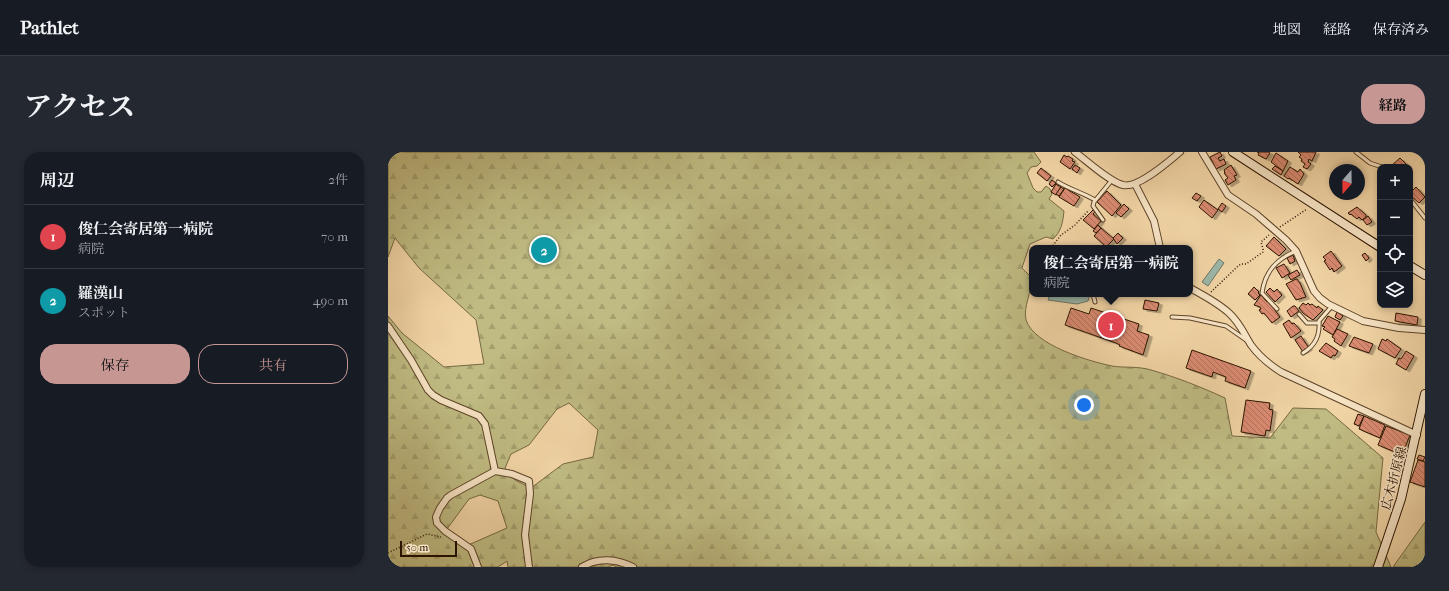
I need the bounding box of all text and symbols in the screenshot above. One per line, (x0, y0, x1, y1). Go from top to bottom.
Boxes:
text: Pathlet (20, 17, 79, 39)
text: 地図 (1273, 21, 1301, 38)
text: 経路 (1323, 21, 1351, 38)
text: 保存済み (1373, 21, 1429, 38)
button: 経路 (1361, 84, 1425, 124)
text: アクセス (24, 90, 135, 123)
north arrow (1329, 164, 1365, 200)
map controls (1377, 164, 1413, 308)
button: + (1377, 164, 1413, 200)
text: 周辺 (40, 170, 74, 190)
text: 2件 (328, 172, 348, 187)
button: − (1377, 200, 1413, 236)
text: 俊仁会寄居第一病院 (78, 220, 213, 238)
text: 1 (51, 229, 55, 244)
text: 70 m (321, 229, 348, 244)
pin: 2 (531, 235, 557, 265)
button: locate (1377, 236, 1413, 272)
text: 病院 (78, 241, 104, 256)
popup (1029, 245, 1193, 297)
text: 俊仁会寄居第一病院 (1043, 254, 1179, 272)
button: layers (1377, 272, 1413, 308)
text: 病院 (1043, 275, 1070, 290)
text: 羅漢山 (78, 284, 123, 302)
text: 2 (50, 293, 56, 308)
text: 490 m (313, 293, 348, 308)
text: スポット (78, 305, 130, 320)
pin: 1 (1098, 310, 1124, 340)
button: 保存 (40, 344, 190, 384)
button: 共有 (198, 344, 348, 384)
your location (1074, 395, 1094, 415)
street label: 広木折原線 (1378, 445, 1409, 511)
scale bar (400, 539, 457, 558)
text: 50 m (406, 541, 428, 554)

